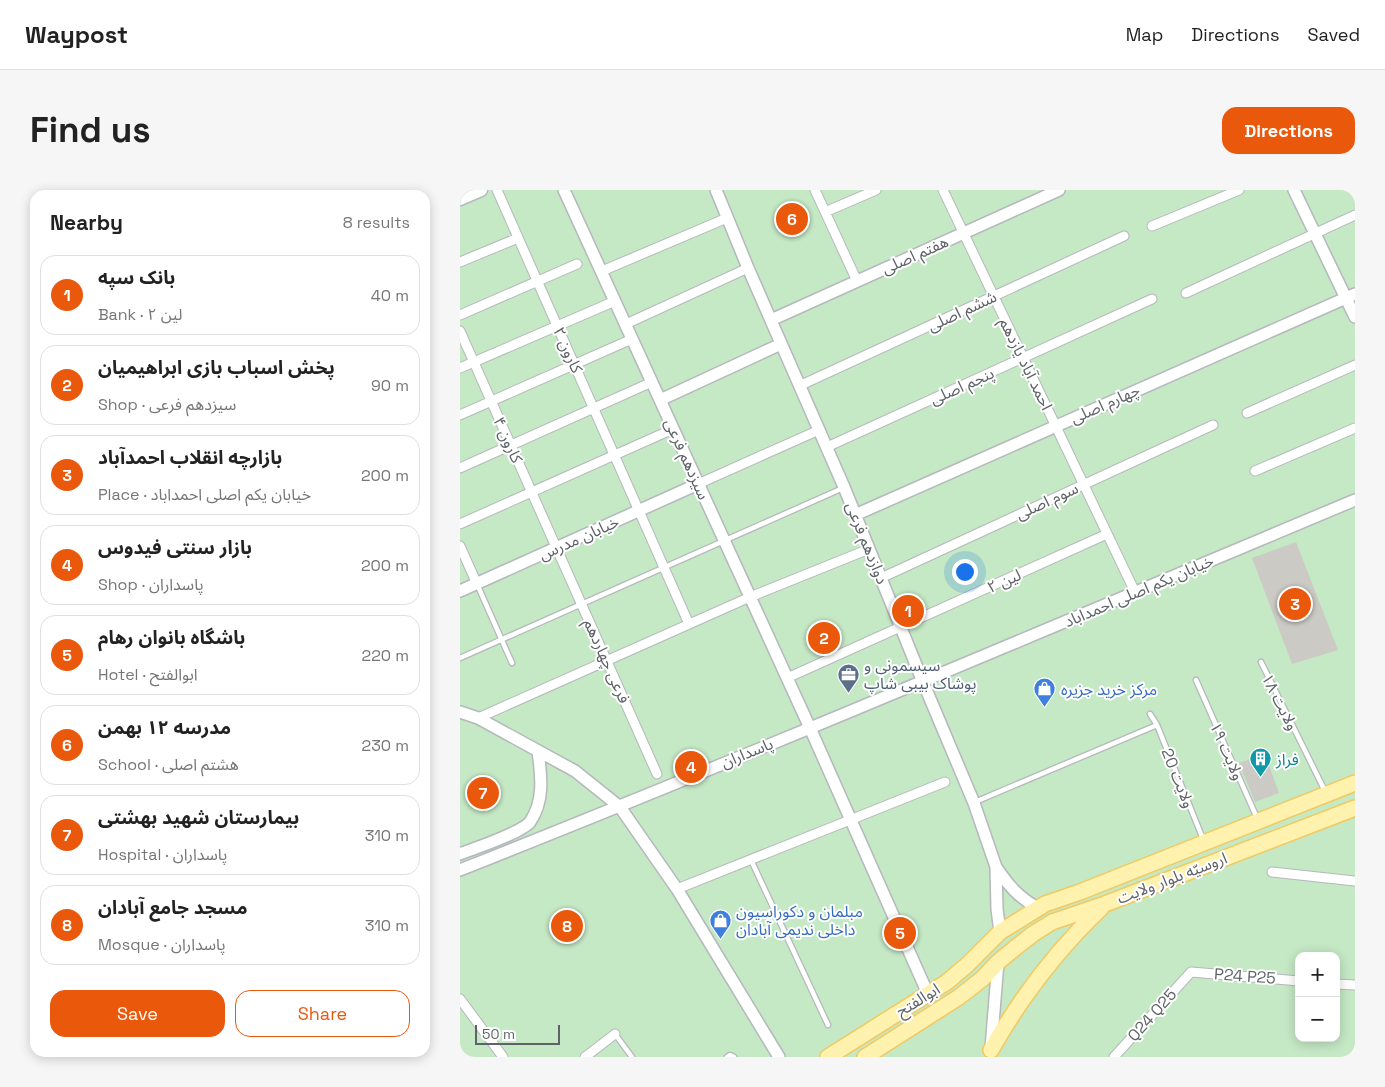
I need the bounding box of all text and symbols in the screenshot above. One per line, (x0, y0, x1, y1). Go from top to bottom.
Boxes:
text: Waypost (25, 19, 128, 50)
text: Map (1126, 23, 1163, 46)
text: Directions (1191, 23, 1280, 46)
text: Saved (1308, 23, 1360, 46)
button: Directions (1222, 107, 1355, 154)
text: Find us (30, 108, 151, 152)
pin: 6 (776, 200, 808, 238)
text: Nearby (50, 209, 123, 236)
text: 8 results (343, 212, 410, 233)
street label: هفتم اصلی (878, 231, 953, 281)
text: بانک سپه (98, 265, 175, 290)
text: 1 (63, 285, 71, 306)
text: 40 m (371, 285, 409, 306)
street label: ششم اصلی (924, 286, 1001, 338)
text: Bank · لین ۲ (98, 304, 183, 325)
street label: احمد آباد یازدهم (993, 314, 1057, 415)
street label: کارون ۲ (549, 324, 588, 377)
text: پخش اسباب بازی ابراهیمیان (98, 355, 335, 380)
street label: پنجم اصلی (926, 362, 998, 411)
text: 2 (62, 375, 72, 396)
text: 90 m (371, 375, 409, 396)
street label: چهارم اصلی (1067, 379, 1144, 430)
text: Shop · سیزدهم فرعی (98, 394, 236, 415)
street label: کارون ۴ (489, 414, 528, 467)
street label: سیزدهم فرعی (658, 415, 714, 504)
text: بازارچه انقلاب احمدآباد (98, 445, 282, 470)
text: 3 (62, 465, 72, 486)
text: 200 m (361, 465, 409, 486)
street label: سوم اصلی (1012, 477, 1083, 526)
text: Place · خیابان یکم اصلی احمداباد (98, 484, 311, 505)
street label: دوازدهم فرعی (839, 499, 893, 588)
street label: خیابان مدرس (536, 511, 622, 565)
text: بازار سنتی فیدوس (98, 535, 252, 560)
street label: خیابان یکم اصلی احمداباد (1061, 550, 1218, 634)
text: 4 (62, 555, 72, 576)
text: 200 m (361, 555, 409, 576)
your location (952, 559, 978, 585)
street label: لین ۲ (984, 564, 1024, 598)
text: Shop · پاسداران (98, 574, 204, 595)
pin: 3 (1279, 585, 1311, 623)
pin: 1 (892, 592, 924, 630)
street label: فرعی چهاردهم (577, 615, 635, 707)
pin: 2 (808, 619, 840, 657)
text: باشگاه بانوان رهام (98, 625, 245, 650)
text: 5 (62, 645, 72, 666)
text: 220 m (362, 645, 409, 666)
place label: سیسمونی و پوشاک بیبی شاپ (864, 655, 976, 694)
office icon: سیسمونی و پوشاک بیبی شاپ (836, 662, 860, 693)
text: Hotel · ابوالفتح (98, 664, 198, 685)
street label: ولایت ۱۸ (1257, 670, 1303, 734)
shop icon: مرکز خرید جزیره (1033, 677, 1057, 708)
place label: مرکز خرید جزیره (1061, 679, 1157, 700)
text: مدرسه ۱۲ بهمن (98, 715, 231, 740)
street label: ولایت ۱۹ (1205, 719, 1249, 783)
street label: پاسداران (718, 733, 776, 773)
text: 6 (62, 735, 72, 756)
text: 230 m (362, 735, 409, 756)
street label: ولایت 20 (1157, 745, 1199, 811)
building icon: فراز (1248, 747, 1272, 778)
pin: 4 (675, 748, 707, 786)
place label: فراز (1275, 749, 1299, 770)
text: School · هشتم اصلی (98, 754, 239, 775)
pin: 7 (467, 774, 499, 812)
text: بیمارستان شهید بهشتی (98, 805, 299, 830)
text: 7 (63, 825, 71, 846)
text: 310 m (365, 825, 409, 846)
text: Hospital · پاسداران (98, 844, 227, 865)
street label: اروسیّه بلوار ولایت (1114, 847, 1230, 909)
text: مسجد جامع آبادان (98, 895, 248, 920)
place label: مبلمان و دکوراسیون داخلی ندیمی آبادان (736, 901, 863, 940)
pin: 8 (551, 907, 583, 945)
shop icon: مبلمان و دکوراسیون داخلی ندیمی آبادان (708, 908, 732, 939)
pin: 5 (884, 914, 916, 952)
text: 8 (62, 915, 72, 936)
text: 310 m (365, 915, 409, 936)
text: Mosque · پاسداران (98, 934, 226, 955)
map controls (1295, 952, 1340, 1042)
button: + (1295, 952, 1340, 997)
street label: P24 P25 (1213, 963, 1277, 989)
street label: ابوالفتح (892, 978, 945, 1023)
street label: Q24 Q25 (1123, 984, 1181, 1046)
button: Save (50, 990, 225, 1037)
button: Share (235, 990, 410, 1037)
button: − (1295, 997, 1340, 1042)
scale bar (475, 1022, 560, 1045)
text: 50 m (482, 1025, 515, 1043)

